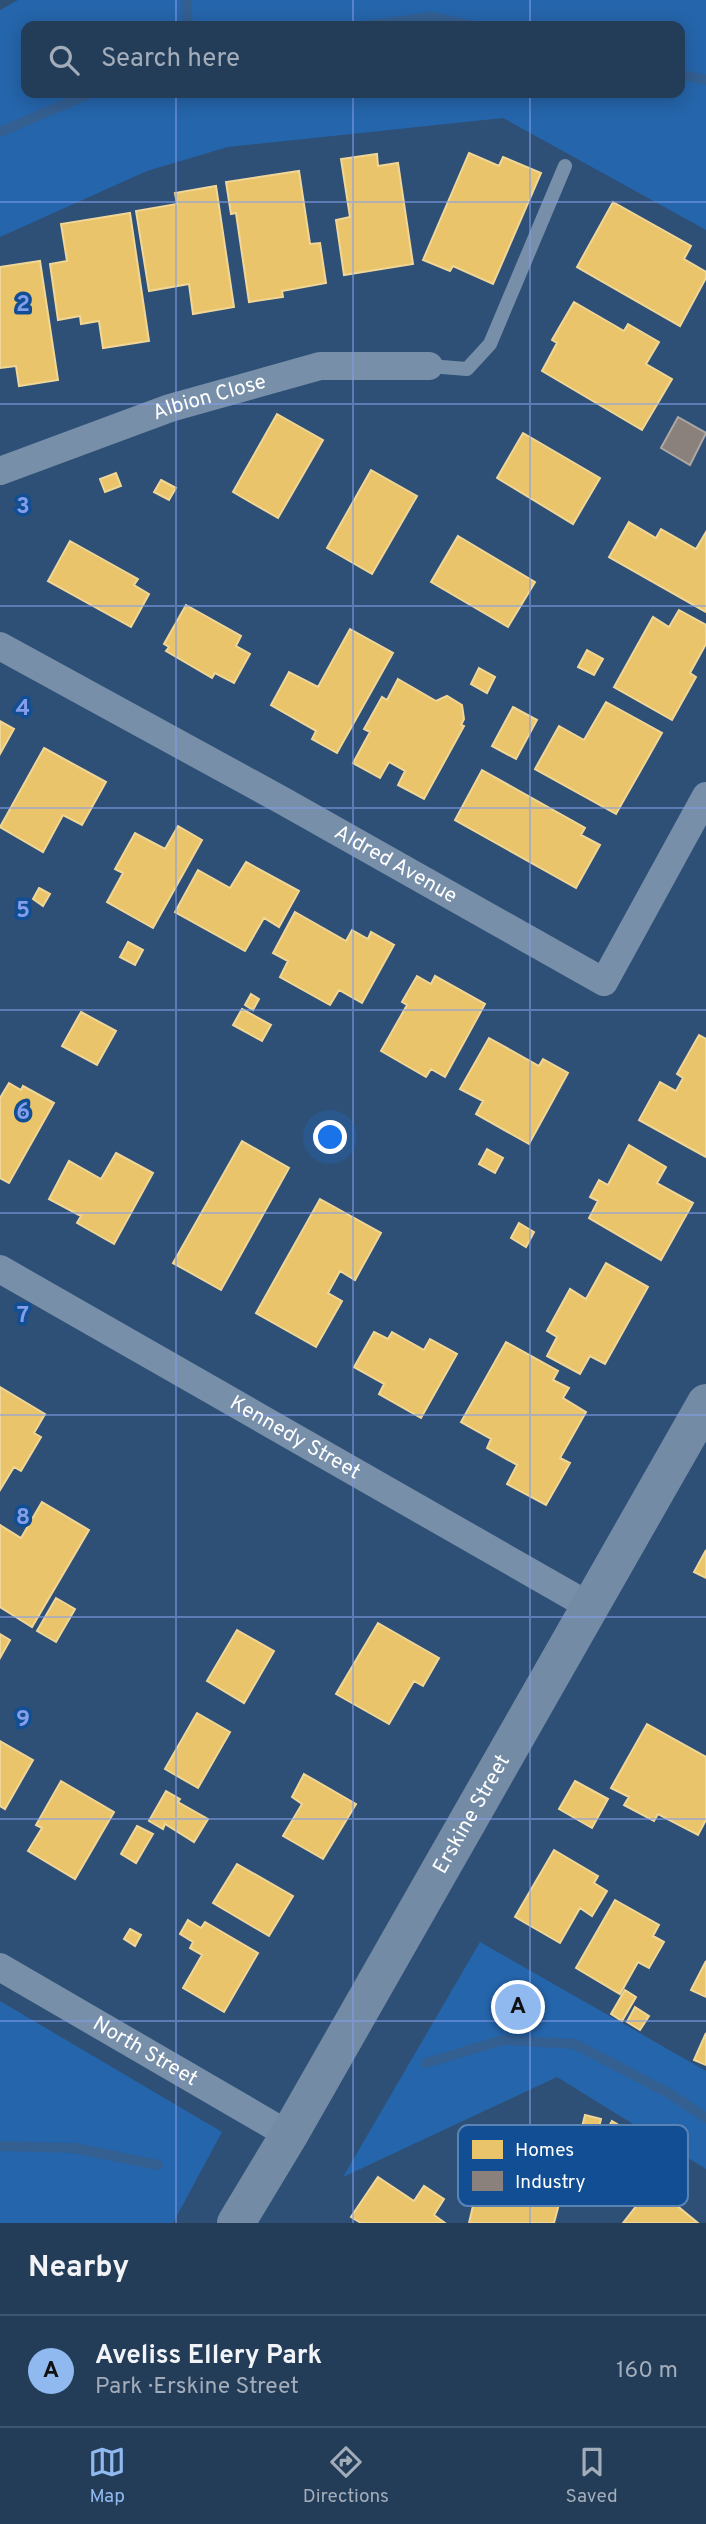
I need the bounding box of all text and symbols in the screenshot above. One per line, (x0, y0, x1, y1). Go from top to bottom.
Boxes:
search box (21, 21, 685, 98)
icon: search (45, 41, 83, 79)
text: Search here (101, 43, 240, 76)
text: 2 (16, 291, 30, 320)
street label: Albion Close (149, 368, 269, 427)
text: 3 (16, 493, 30, 522)
text: 4 (16, 695, 30, 724)
street label: Aldred Avenue (329, 819, 462, 910)
text: 5 (16, 897, 30, 926)
text: 6 (16, 1099, 30, 1128)
your location (313, 1120, 347, 1154)
text: 7 (17, 1302, 29, 1331)
street label: Kennedy Street (225, 1390, 365, 1486)
text: 8 (16, 1504, 30, 1533)
text: 9 (16, 1706, 30, 1735)
street label: Erskine Street (427, 1750, 516, 1879)
pin: A (495, 1981, 541, 2033)
street label: North Street (88, 2010, 203, 2093)
legend (458, 2125, 688, 2206)
text: Homes (515, 2139, 574, 2163)
text: Industry (515, 2171, 585, 2195)
text: Nearby (28, 2250, 129, 2287)
text: Aveliss Ellery Park (95, 2340, 322, 2373)
text: A (43, 2357, 59, 2386)
text: 160 m (616, 2357, 678, 2386)
text: Park · Erskine Street (95, 2373, 299, 2402)
tab: Map (88, 2443, 126, 2509)
tab: Directions (303, 2443, 389, 2509)
tab: Saved (566, 2443, 618, 2509)

